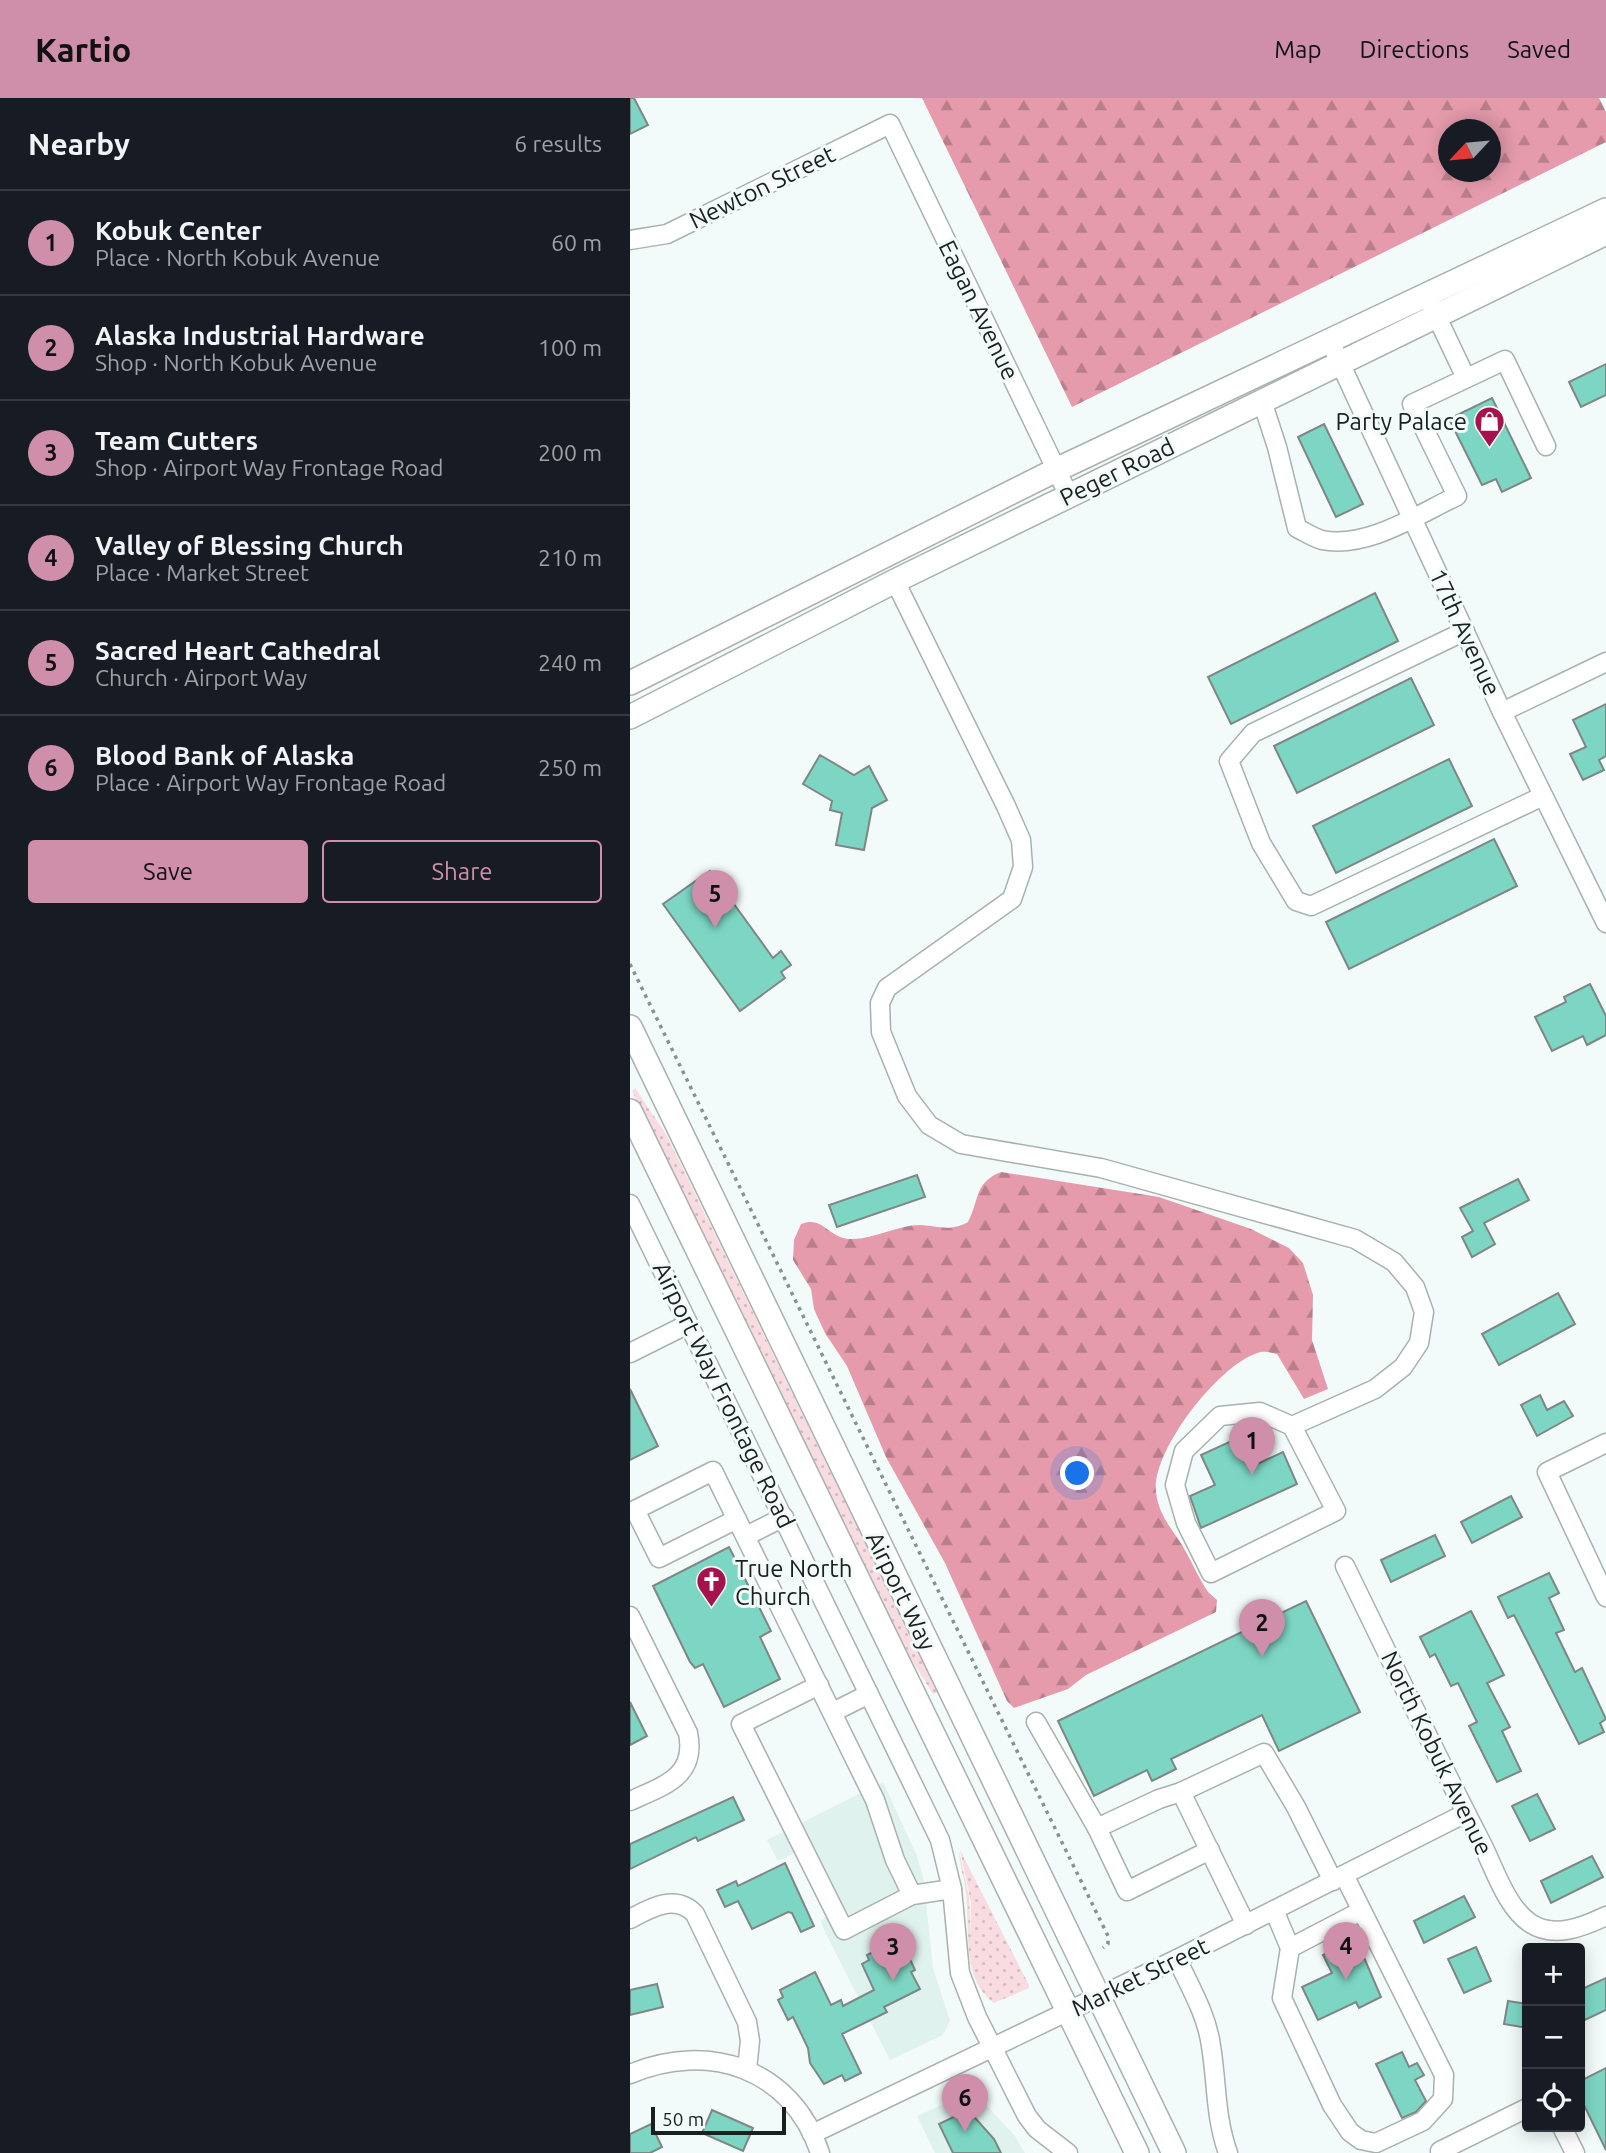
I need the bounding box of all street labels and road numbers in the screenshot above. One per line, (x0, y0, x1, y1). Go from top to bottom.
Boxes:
street label: Newton Street (685, 140, 840, 234)
street label: Eagan Avenue (934, 236, 1024, 384)
street label: Peger Road (1055, 433, 1179, 511)
street label: 17th Avenue (1424, 564, 1506, 700)
street label: Airport Way Frontage Road (648, 1258, 800, 1532)
street label: Airport Way (861, 1527, 941, 1655)
street label: North Kobuk Avenue (1376, 1647, 1498, 1859)
street label: Market Street (1067, 1932, 1213, 2022)

